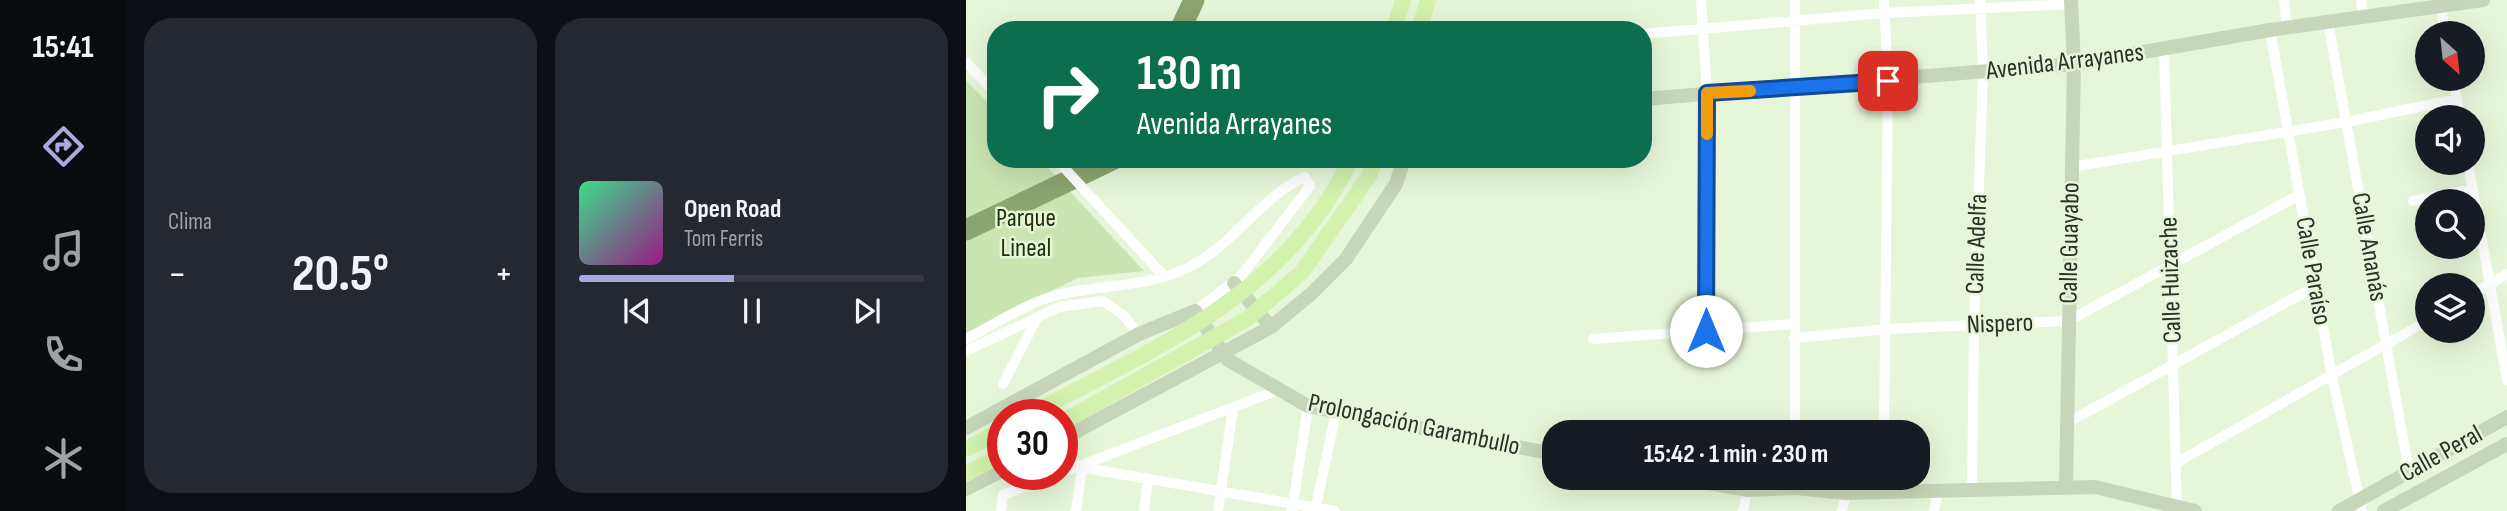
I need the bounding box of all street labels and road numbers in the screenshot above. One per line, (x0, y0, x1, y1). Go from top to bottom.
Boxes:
street label: Avenida Arrayanes (1983, 37, 2146, 87)
street label: Calle Guayabo (2053, 182, 2087, 304)
street label: Calle Ananás (2344, 190, 2394, 304)
street label: Calle Adelfa (1960, 193, 1994, 295)
street label: Calle Paraíso (2288, 215, 2338, 327)
street label: Calle Huizache (2153, 216, 2189, 344)
street label: Nispero (1966, 307, 2034, 341)
street label: Prolongación Garambullo (1305, 387, 1523, 463)
street label: Calle Peral (2394, 419, 2488, 489)

